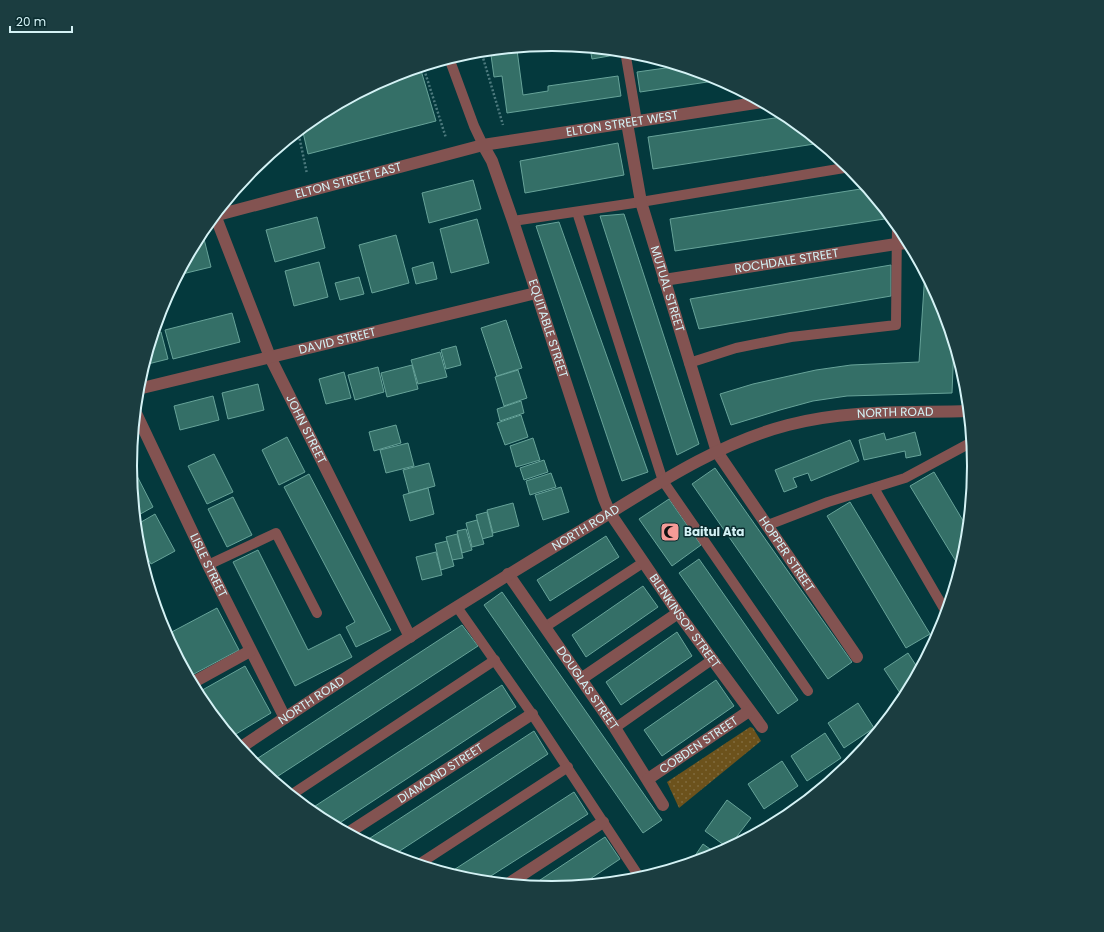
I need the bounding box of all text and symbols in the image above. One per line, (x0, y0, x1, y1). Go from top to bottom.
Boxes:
scale bar (10, 8, 72, 34)
text: 20 m (16, 13, 46, 30)
street label: ELTON STREET WEST (565, 106, 680, 140)
street label: ELTON STREET EAST (293, 158, 404, 202)
street label: MUTUAL STREET (647, 244, 689, 334)
street label: ROCHDALE STREET (733, 244, 840, 277)
street label: EQUITABLE STREET (525, 277, 573, 380)
street label: DAVID STREET (297, 323, 378, 358)
street label: JOHN STREET (282, 391, 331, 467)
street label: NORTH ROAD (856, 403, 934, 422)
street label: NORTH ROAD (548, 500, 622, 554)
street label: HOPPER STREET (755, 513, 819, 595)
mosque icon: Baitul Ata (659, 521, 681, 543)
place label: Baitul Ata (684, 523, 745, 540)
street label: LISLE STREET (186, 530, 232, 601)
street label: BLENKINSOP STREET (646, 570, 725, 672)
street label: DOUGLAS STREET (553, 643, 623, 734)
street label: NORTH ROAD (275, 672, 348, 728)
street label: COBDEN STREET (655, 711, 742, 777)
street label: DIAMOND STREET (394, 739, 487, 807)

